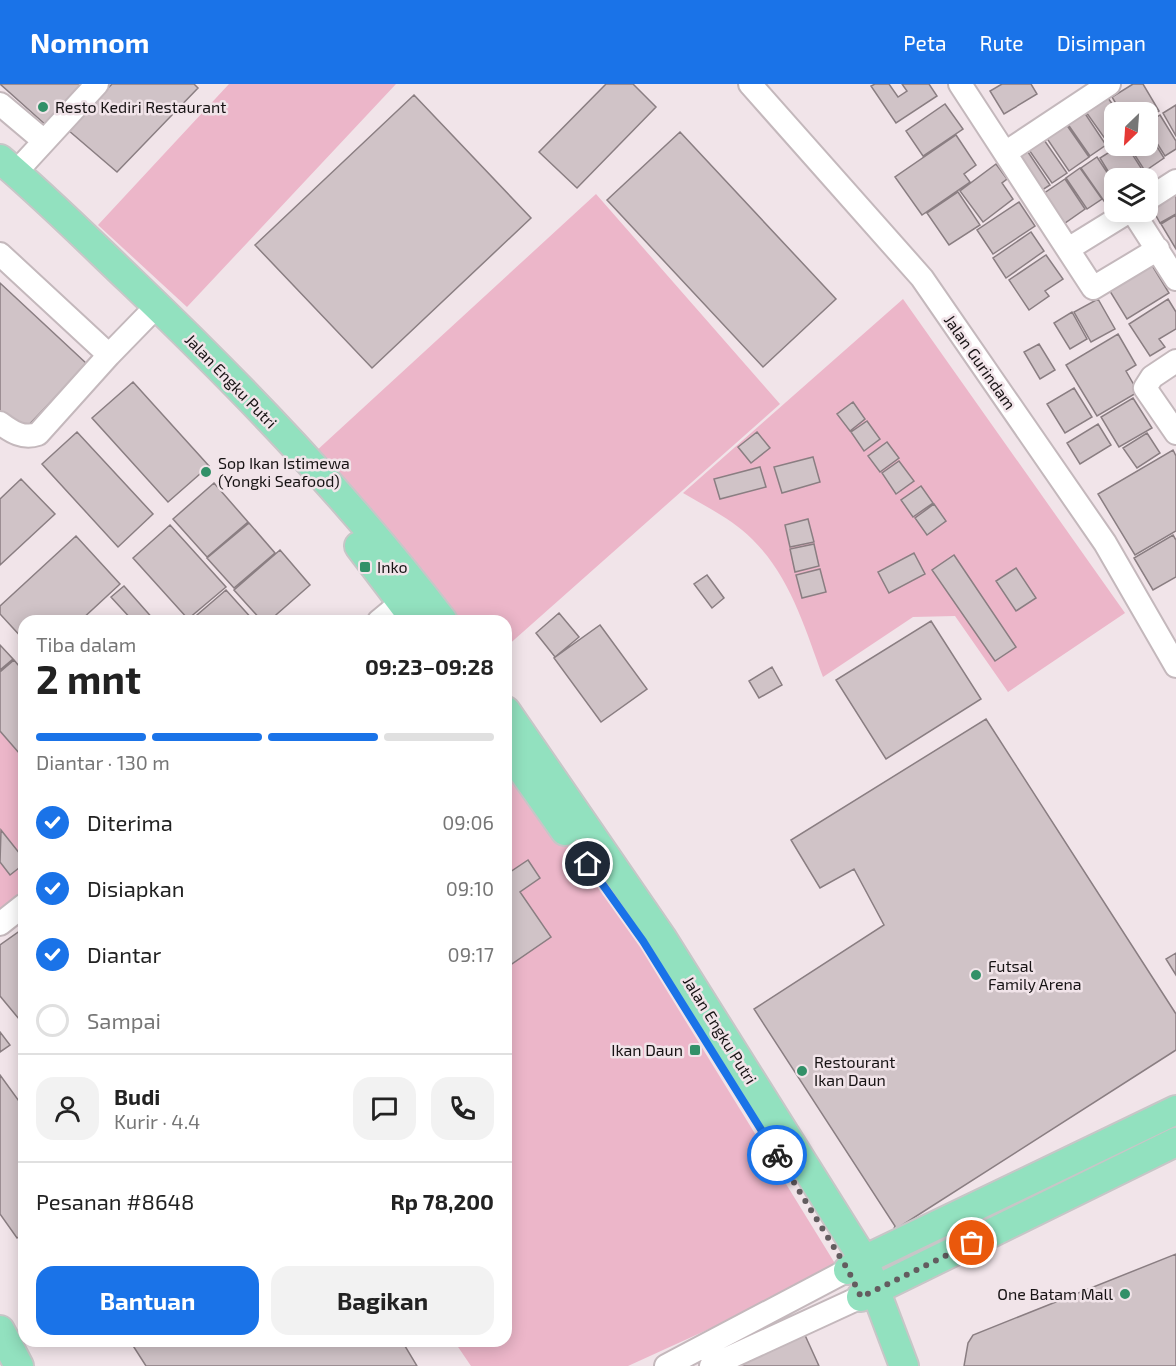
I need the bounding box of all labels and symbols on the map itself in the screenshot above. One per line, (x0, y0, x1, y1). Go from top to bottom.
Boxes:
place label: Resto Kediri Restaurant (55, 97, 226, 116)
marker: Resto Kediri Restaurant (36, 100, 50, 114)
north arrow (1104, 102, 1158, 156)
street label: Jalan Gurindam (941, 311, 1020, 413)
street label: Jalan Engku Putri (182, 330, 281, 432)
place label: Sop Ikan Istimewa (Yongki Seafood) (218, 453, 350, 490)
marker: Sop Ikan Istimewa (Yongki Seafood) (199, 465, 213, 479)
place label: Inko (377, 557, 407, 576)
marker: Inko (358, 560, 372, 574)
pin (562, 838, 613, 889)
place label: Futsal Family Arena (988, 956, 1082, 993)
marker: Futsal Family Arena (969, 968, 983, 982)
street label: Jalan Engku Putri (680, 972, 761, 1087)
place label: Ikan Daun (611, 1040, 683, 1059)
marker: Ikan Daun (688, 1043, 702, 1057)
place label: Restourant Ikan Daun (814, 1052, 895, 1089)
marker: Restourant Ikan Daun (795, 1064, 809, 1078)
courier (747, 1125, 807, 1185)
pin (946, 1217, 997, 1268)
place label: One Batam Mall (997, 1284, 1113, 1303)
marker: One Batam Mall (1118, 1287, 1132, 1301)

